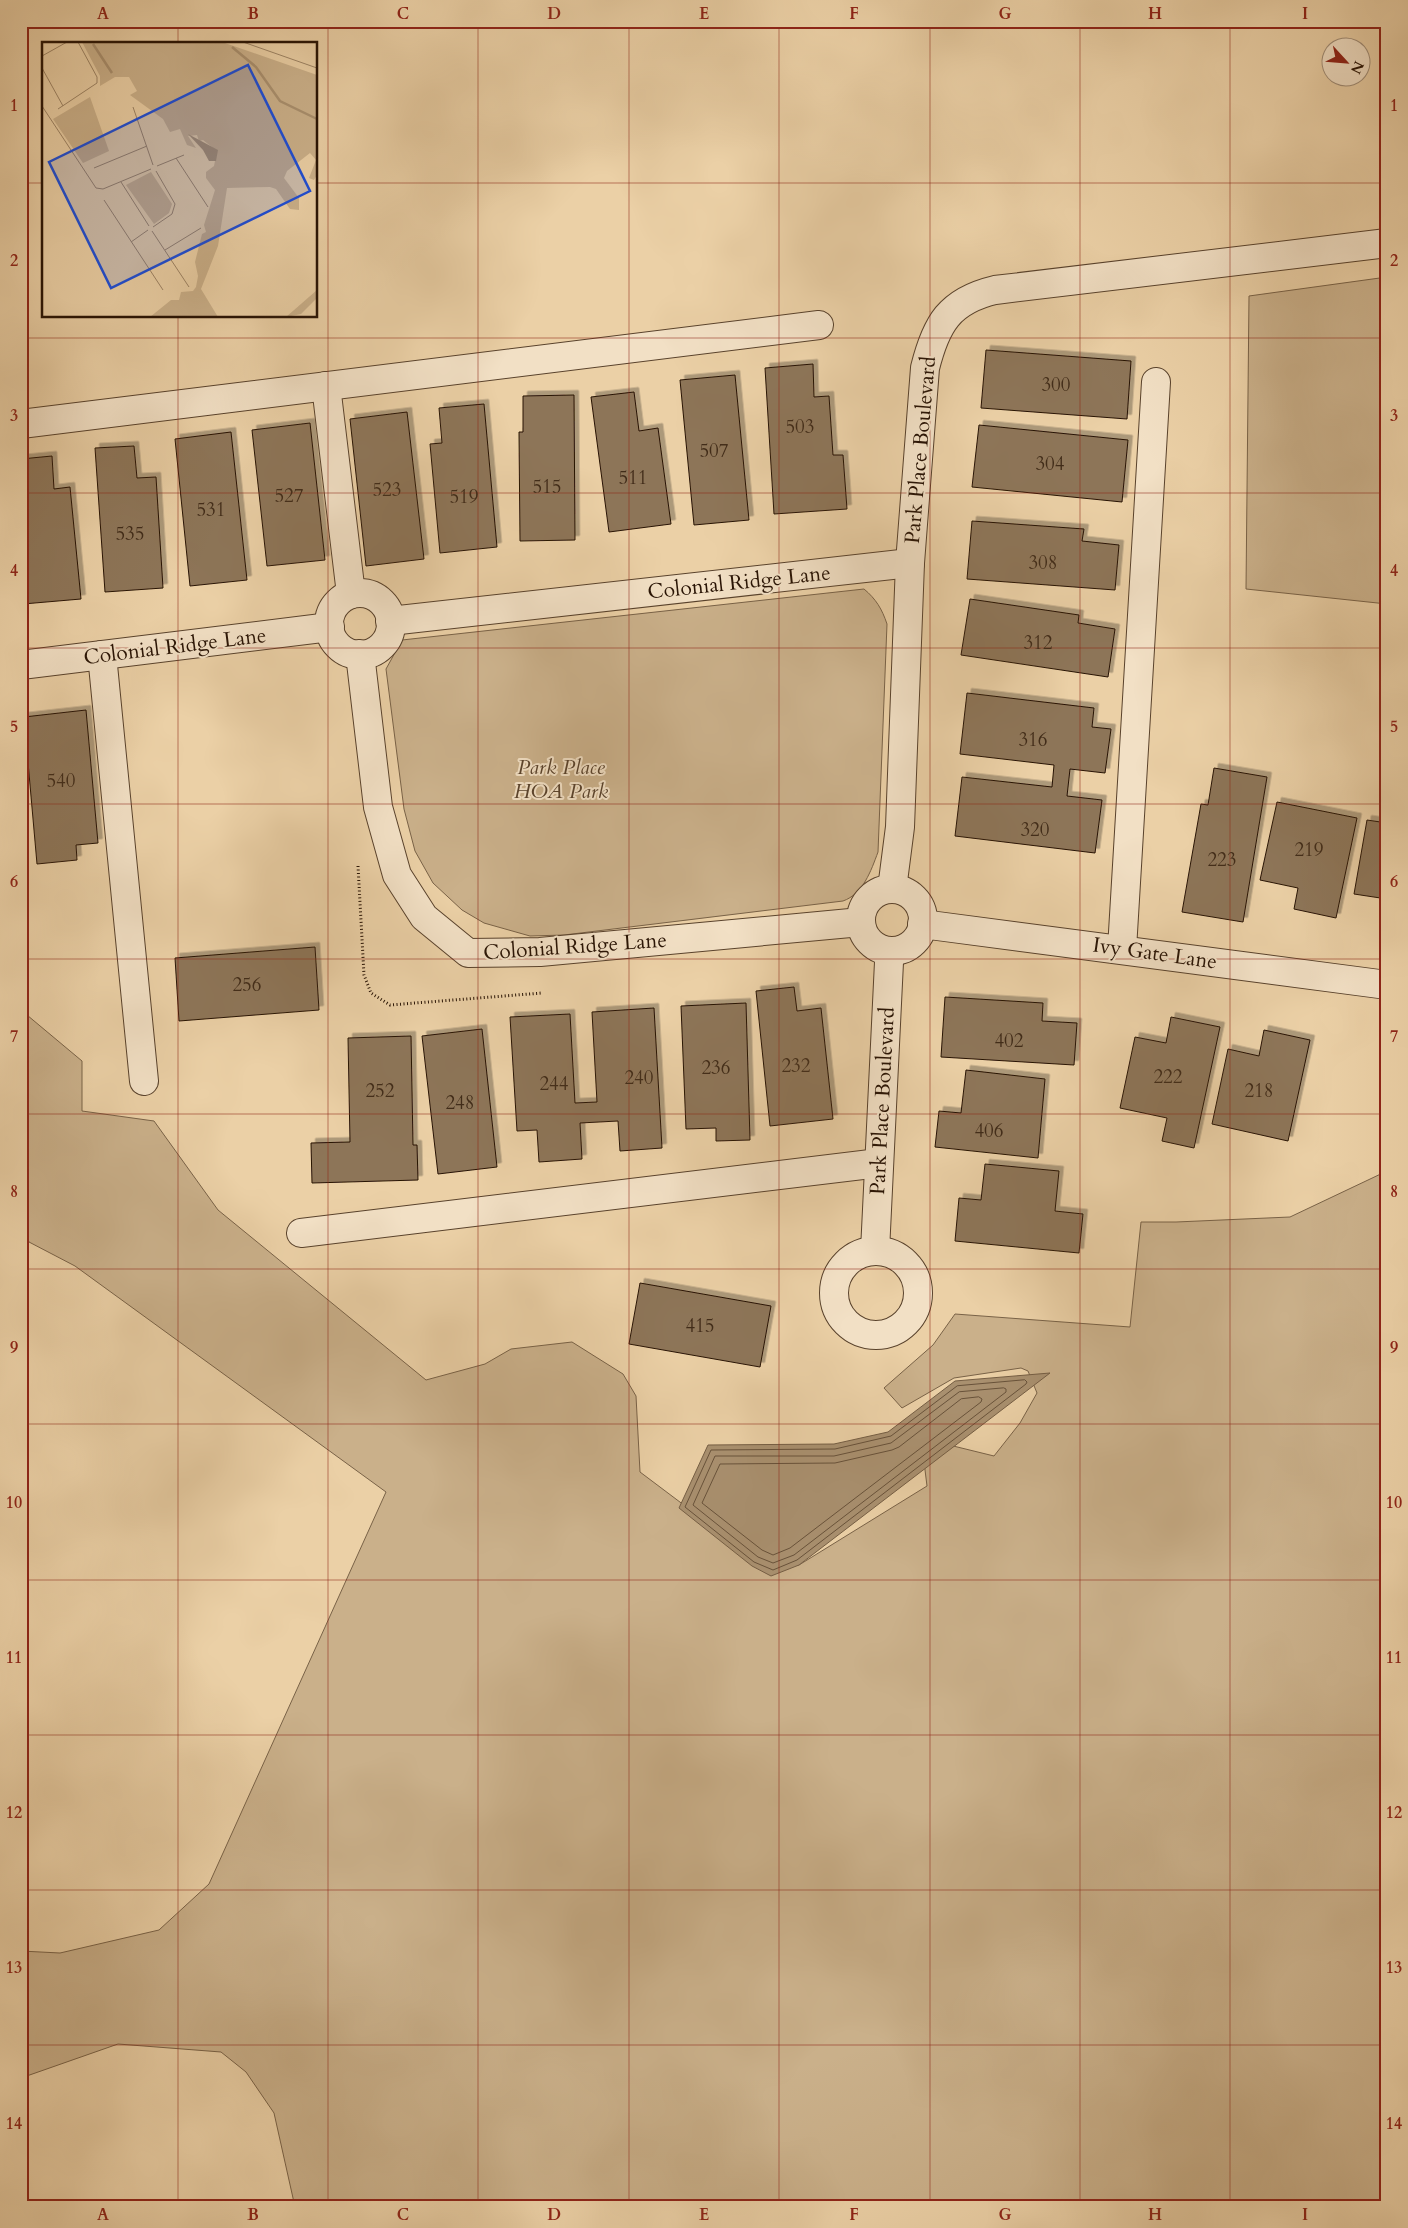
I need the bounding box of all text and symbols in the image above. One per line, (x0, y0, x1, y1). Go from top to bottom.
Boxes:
text: A (97, 3, 109, 25)
text: B (247, 3, 259, 25)
text: C (397, 3, 409, 25)
text: D (547, 3, 561, 25)
text: E (699, 3, 709, 25)
text: F (849, 3, 859, 25)
text: G (998, 3, 1012, 25)
text: H (1148, 3, 1162, 25)
text: I (1302, 3, 1308, 25)
north arrow (1320, 38, 1370, 88)
inset map (42, 42, 318, 318)
text: N (1346, 58, 1368, 77)
text: 1 (10, 95, 18, 117)
text: 1 (1390, 95, 1398, 117)
text: 2 (10, 250, 18, 272)
text: 2 (1390, 250, 1398, 272)
street label: Park Place Boulevard (898, 355, 943, 545)
house number: 300 (1041, 372, 1071, 398)
text: 3 (10, 405, 18, 427)
text: 3 (1390, 405, 1398, 427)
house number: 503 (785, 414, 815, 440)
house number: 507 (699, 438, 729, 464)
house number: 304 (1035, 451, 1065, 477)
house number: 511 (618, 465, 648, 491)
house number: 515 (532, 474, 562, 500)
house number: 523 (372, 477, 402, 503)
house number: 527 (274, 483, 304, 509)
house number: 519 (449, 484, 479, 510)
house number: 531 (196, 497, 226, 523)
house number: 535 (115, 521, 145, 547)
house number: 308 (1028, 550, 1058, 576)
street label: Colonial Ridge Lane (646, 558, 832, 607)
text: 4 (10, 560, 18, 582)
text: 4 (1390, 560, 1398, 582)
street label: Colonial Ridge Lane (82, 621, 268, 672)
house number: 312 (1023, 630, 1053, 656)
text: 5 (10, 716, 18, 738)
text: 5 (1390, 716, 1398, 738)
house number: 316 (1018, 727, 1048, 753)
park label: Park Place HOA Park (514, 753, 609, 806)
house number: 540 (46, 768, 76, 794)
house number: 320 (1020, 817, 1050, 843)
house number: 219 (1294, 837, 1324, 863)
house number: 223 (1207, 847, 1237, 873)
text: 6 (10, 871, 18, 893)
text: 6 (1390, 871, 1398, 893)
street label: Colonial Ridge Lane (482, 926, 668, 967)
street label: Ivy Gate Lane (1091, 930, 1219, 977)
house number: 256 (232, 972, 262, 998)
street label: Park Place Boulevard (863, 1006, 902, 1196)
text: 7 (10, 1026, 18, 1048)
text: 7 (1390, 1026, 1398, 1048)
house number: 402 (994, 1028, 1024, 1054)
house number: 232 (781, 1053, 811, 1079)
house number: 236 (701, 1055, 731, 1081)
house number: 222 (1153, 1064, 1183, 1090)
house number: 240 (624, 1065, 654, 1091)
house number: 244 (539, 1071, 569, 1097)
house number: 252 (365, 1078, 395, 1104)
house number: 218 (1244, 1078, 1274, 1104)
house number: 248 (445, 1090, 475, 1116)
house number: 406 (974, 1118, 1004, 1144)
text: 8 (10, 1181, 18, 1203)
text: 8 (1390, 1181, 1398, 1203)
house number: 415 (685, 1313, 715, 1339)
text: 9 (10, 1337, 18, 1359)
text: 9 (1390, 1337, 1398, 1359)
text: 10 (6, 1492, 22, 1514)
text: 10 (1386, 1492, 1402, 1514)
text: 11 (6, 1647, 22, 1669)
text: 11 (1386, 1647, 1402, 1669)
text: 12 (6, 1802, 22, 1824)
text: 12 (1386, 1802, 1402, 1824)
text: 13 (6, 1957, 22, 1979)
text: 13 (1386, 1957, 1402, 1979)
text: 14 (6, 2113, 22, 2135)
text: 14 (1386, 2113, 1402, 2135)
text: A (97, 2204, 109, 2226)
text: B (247, 2204, 259, 2226)
text: C (397, 2204, 409, 2226)
text: D (547, 2204, 561, 2226)
text: E (699, 2204, 709, 2226)
text: F (849, 2204, 859, 2226)
text: G (998, 2204, 1012, 2226)
text: H (1148, 2204, 1162, 2226)
text: I (1302, 2204, 1308, 2226)

